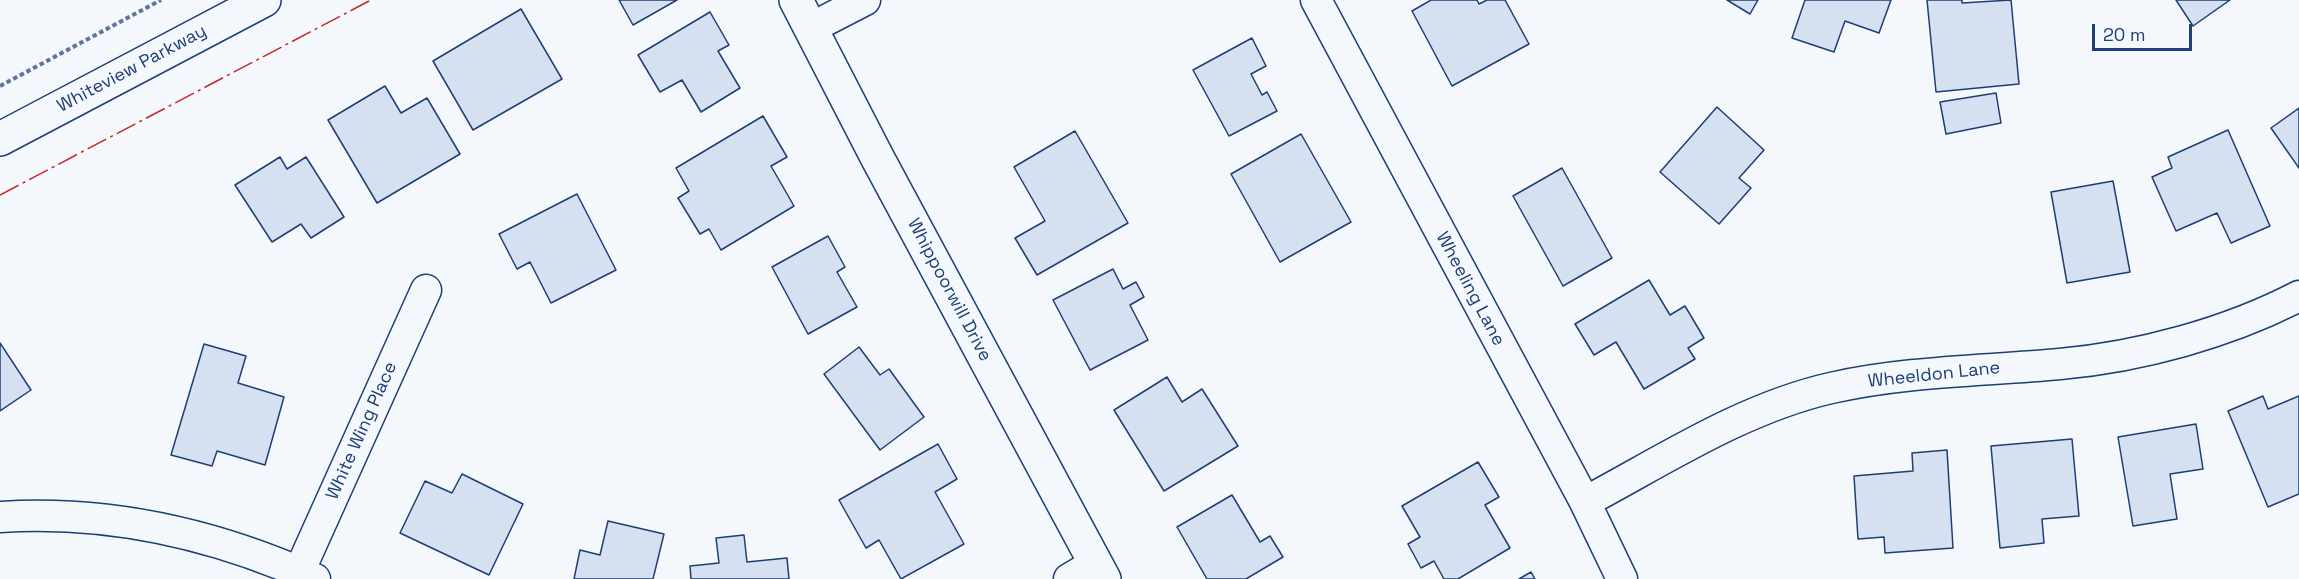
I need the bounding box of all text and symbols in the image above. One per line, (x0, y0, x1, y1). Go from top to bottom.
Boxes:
scale bar (2095, 12, 2196, 50)
street label: Whiteview Parkway (54, 21, 210, 117)
text: 20 m (2103, 23, 2146, 46)
street label: Whippoorwill Drive (902, 215, 996, 365)
street label: Wheeling Lane (1431, 228, 1509, 350)
street label: Wheeldon Lane (1867, 357, 2001, 393)
street label: White Wing Place (322, 359, 402, 503)

